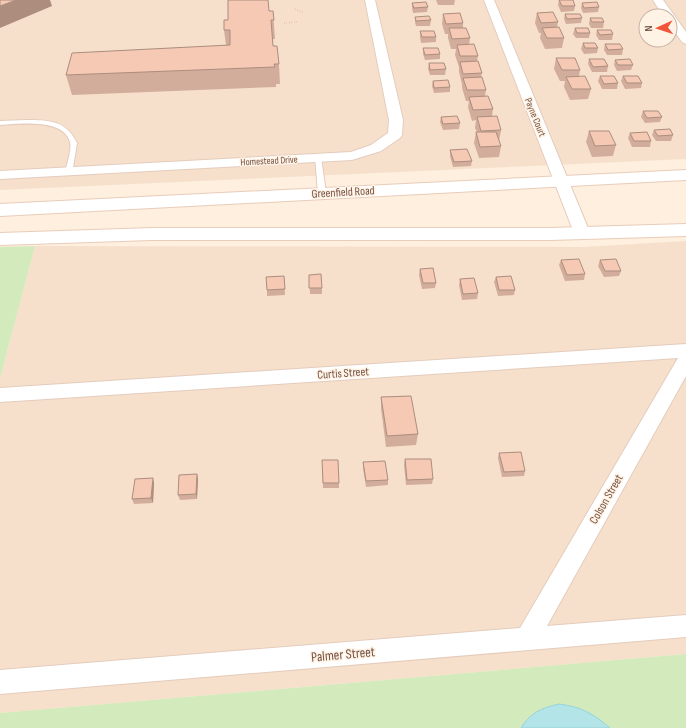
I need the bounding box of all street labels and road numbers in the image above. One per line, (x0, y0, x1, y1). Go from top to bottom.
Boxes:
street label: Payne Court (522, 96, 548, 139)
street label: Homestead Drive (240, 154, 298, 168)
street label: Greenfield Road (311, 183, 375, 202)
street label: Curtis Street (317, 364, 370, 383)
street label: Colson Street (586, 472, 627, 527)
street label: Palmer Street (310, 643, 376, 666)

